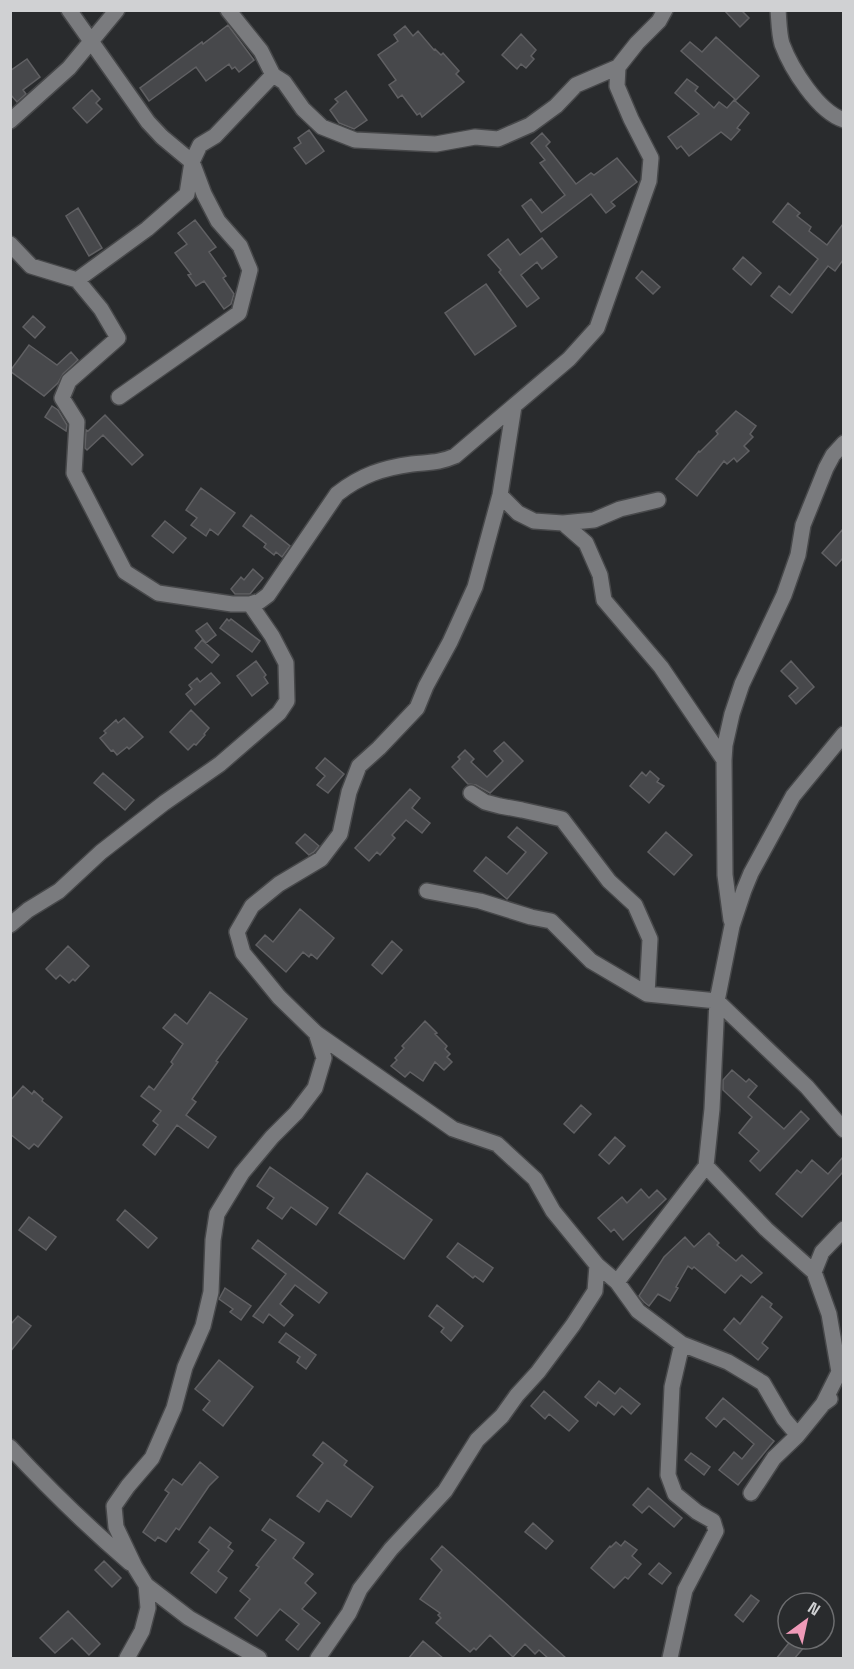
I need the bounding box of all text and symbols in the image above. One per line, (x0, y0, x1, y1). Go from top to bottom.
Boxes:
north arrow (776, 1591, 836, 1651)
text: N (804, 1597, 824, 1621)

